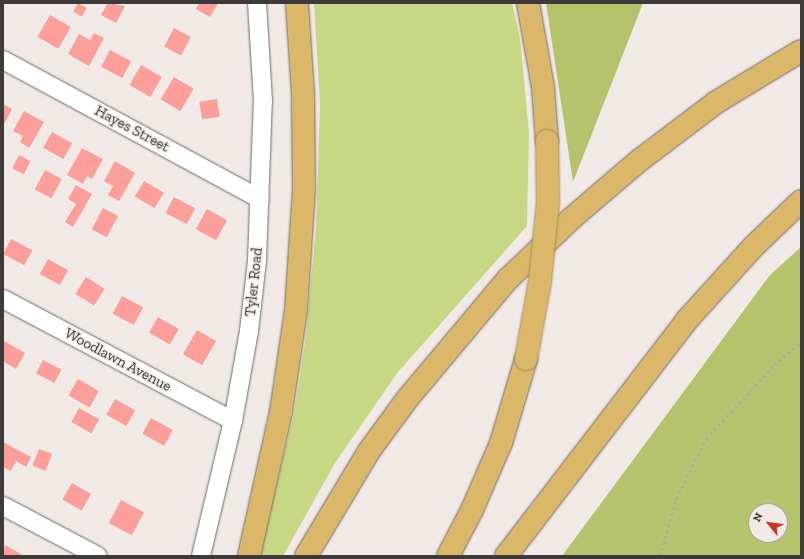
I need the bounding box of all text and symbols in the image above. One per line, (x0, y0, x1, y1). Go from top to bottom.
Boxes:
street label: Hayes Street (92, 102, 172, 156)
street label: Tyler Road (241, 247, 267, 317)
street label: Woodlawn Avenue (61, 324, 175, 396)
north arrow (748, 503, 788, 543)
text: N (750, 511, 766, 524)

